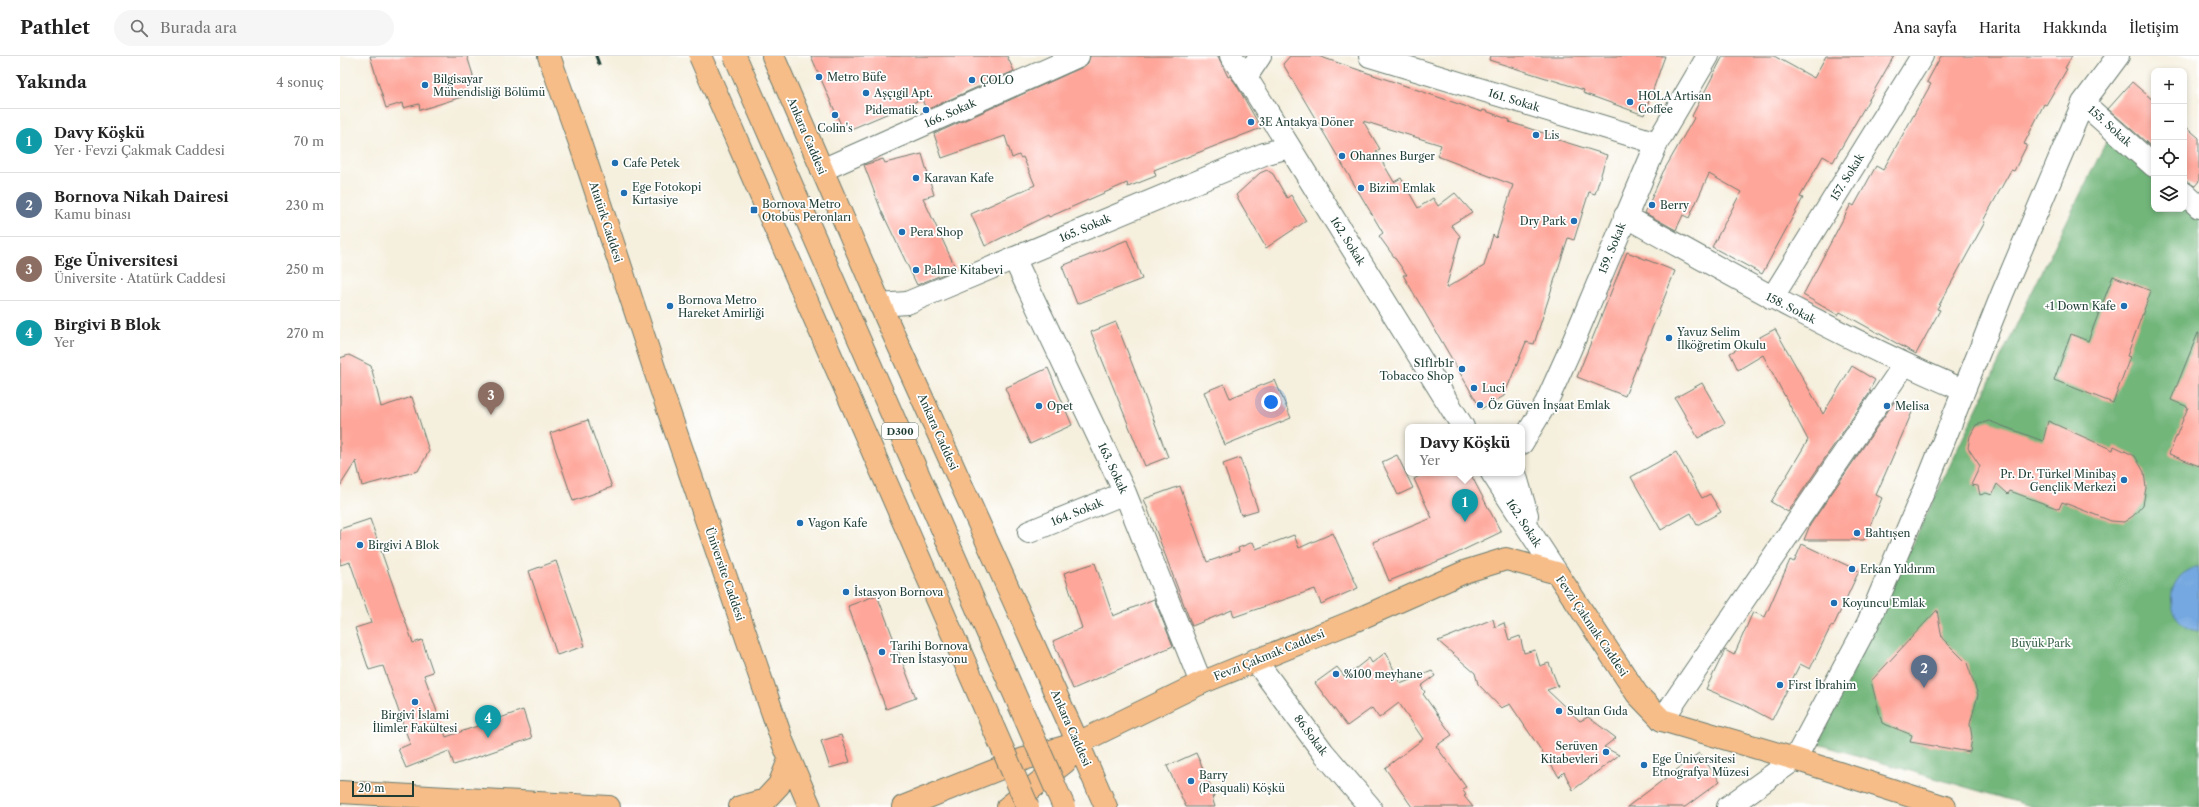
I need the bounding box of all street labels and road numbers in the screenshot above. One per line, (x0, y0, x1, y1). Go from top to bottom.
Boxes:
street label: 161. Sokak (1487, 86, 1542, 115)
street label: Ankara Caddesi (784, 95, 830, 177)
street label: 166. Sokak (922, 95, 979, 131)
street label: 155. Sokak (2085, 103, 2135, 150)
street label: 157. Sokak (1827, 150, 1867, 203)
street label: Atatürk Caddesi (586, 179, 626, 265)
street label: 165. Sokak (1057, 211, 1113, 245)
street label: 162. Sokak (1328, 214, 1369, 268)
street label: 159. Sokak (1595, 220, 1629, 276)
street label: 158. Sokak (1764, 289, 1819, 327)
street label: Ankara Caddesi (914, 391, 961, 473)
road number: D300 (882, 423, 918, 439)
street label: 163. Sokak (1095, 440, 1131, 496)
street label: 164. Sokak (1049, 495, 1106, 529)
street label: 162. Sokak (1503, 496, 1545, 550)
street label: Üniversite Caddesi (702, 525, 749, 623)
street label: Fevzi Çakmak Caddesi (1553, 573, 1631, 679)
street label: Fevzi Çakmak Caddesi (1212, 626, 1327, 684)
street label: Ankara Caddesi (1047, 687, 1094, 769)
street label: 86.Sokak (1291, 712, 1331, 759)

